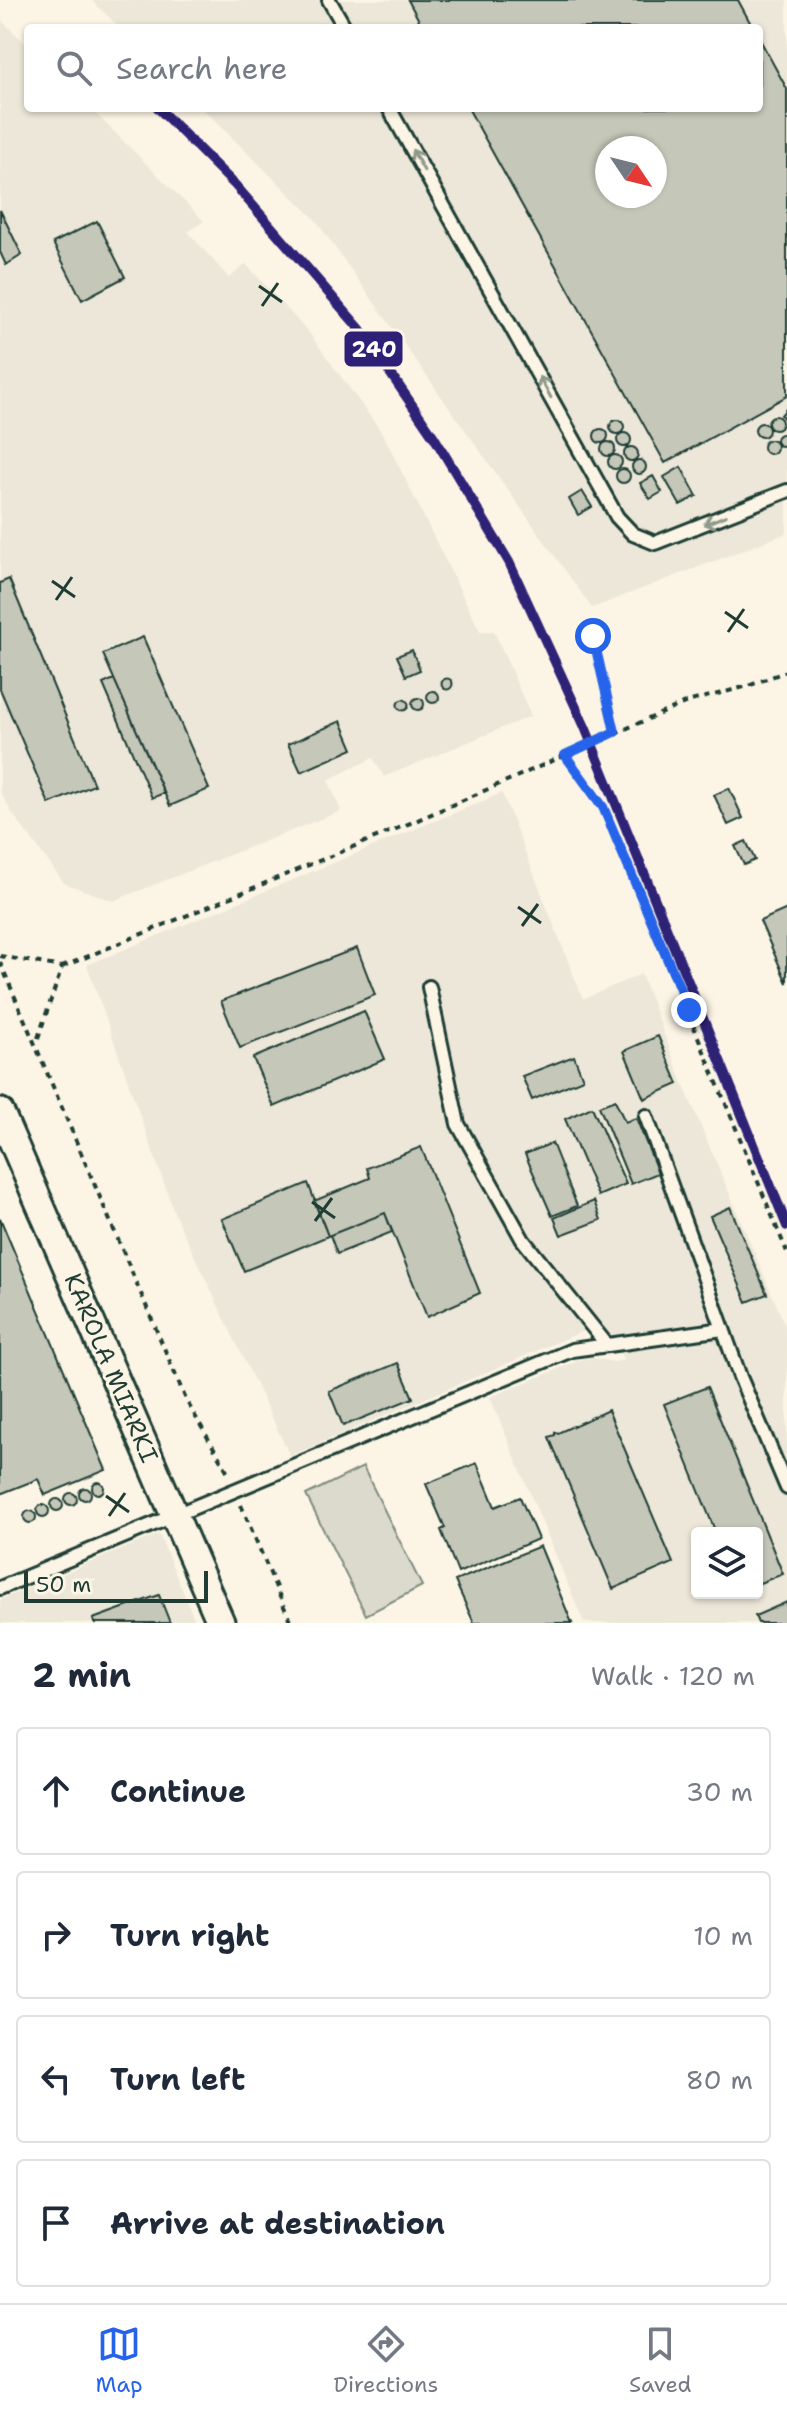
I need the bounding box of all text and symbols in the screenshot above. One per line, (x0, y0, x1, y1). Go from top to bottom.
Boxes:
search box (24, 24, 763, 112)
icon: search (52, 46, 96, 90)
text: Search here (116, 48, 287, 89)
north arrow (595, 136, 667, 208)
one-way arrow (410, 149, 426, 172)
line badge: 240 (343, 330, 404, 368)
text: 240 (351, 335, 397, 364)
one-way arrow (536, 376, 552, 400)
one-way arrow (703, 513, 728, 528)
route start (575, 618, 611, 654)
route end (671, 992, 707, 1028)
street label: KAROLA MIARKI (57, 1268, 165, 1468)
map controls (691, 1527, 763, 1599)
button: layers (691, 1527, 763, 1599)
scale bar (24, 1567, 208, 1603)
text: 50 m (36, 1570, 91, 1599)
text: 2 min (32, 1652, 131, 1698)
text: Walk · 120 m (591, 1658, 755, 1693)
icon: ahead (34, 1769, 78, 1813)
text: Continue (110, 1771, 246, 1812)
text: 30 m (686, 1774, 753, 1809)
icon: right (34, 1913, 78, 1957)
text: Turn right (110, 1915, 269, 1956)
text: 10 m (693, 1918, 753, 1953)
icon: left (34, 2057, 78, 2101)
text: Turn left (110, 2059, 245, 2100)
text: 80 m (686, 2062, 753, 2097)
icon: arrive (34, 2201, 78, 2245)
text: Arrive at destination (110, 2203, 445, 2244)
tab: Map (95, 2322, 143, 2399)
tab: Directions (333, 2322, 438, 2399)
tab: Saved (629, 2322, 692, 2399)

